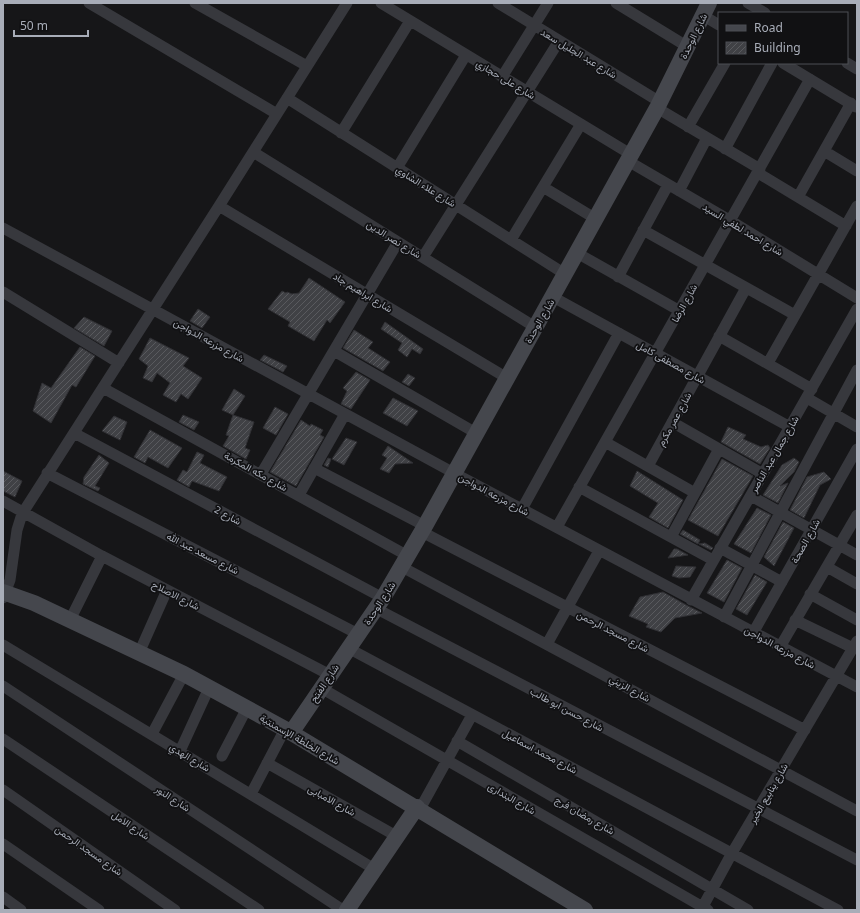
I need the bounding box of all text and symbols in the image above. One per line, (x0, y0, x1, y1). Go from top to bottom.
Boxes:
street label: شارع الوحدة (676, 11, 710, 61)
scale bar (14, 12, 88, 38)
legend (718, 12, 848, 64)
text: 50 m (20, 17, 48, 34)
text: Road (754, 19, 783, 36)
street label: شارع عبد الجليل سعد (538, 25, 620, 81)
text: Building (754, 39, 801, 56)
street label: شارع على حجازي (473, 56, 538, 104)
street label: شارع علاء الشاوي (392, 162, 459, 212)
street label: شارع احمد لطفي السيد (699, 199, 786, 260)
street label: شارع نصر الدين (364, 217, 424, 261)
street label: شارع ابراهيم جاد (331, 269, 395, 315)
street label: شارع الرضا (668, 281, 700, 325)
street label: شارع الوحدة (521, 296, 557, 346)
street label: شارع مزرعه الدواجن (171, 315, 247, 365)
street label: شارع مصطفى كامل (634, 337, 708, 387)
street label: شارع عمر مكرم (653, 389, 695, 448)
street label: شارع جمال عبد الناصر (746, 413, 802, 496)
street label: شارع مكه المكرمة (222, 448, 290, 494)
street label: شارع مزرعه الدواجن (456, 469, 532, 519)
street label: شارع 2 (212, 502, 244, 528)
street label: شارع الصحة (787, 516, 823, 566)
street label: شارع مسعد عبد الله (164, 529, 242, 577)
street label: شارع الاصلاح (150, 577, 202, 613)
street label: شارع الوحدة (360, 579, 398, 627)
street label: شارع مسجد الرحمن (575, 607, 652, 655)
street label: شارع مزرعه الدواجن (742, 622, 818, 672)
street label: شارع الفتح (306, 661, 342, 705)
street label: شارع الزيني (606, 671, 653, 707)
street label: شارع حسن ابو طالب (528, 684, 606, 734)
street label: شارع الخلطة الإسمنتية (258, 710, 342, 768)
street label: شارع محمد اسماعيل (500, 725, 580, 777)
street label: شارع الهدي (166, 739, 213, 776)
street label: شارع ينابيع الخير (745, 760, 791, 827)
street label: شارع البندارى (486, 779, 538, 817)
street label: شارع النور (152, 781, 193, 815)
street label: شارع الامبابى (306, 781, 358, 819)
street label: شارع رمضان فرج (553, 792, 617, 838)
street label: شارع الامل (109, 807, 153, 843)
street label: شارع مسجد الرحمن (53, 822, 126, 878)

